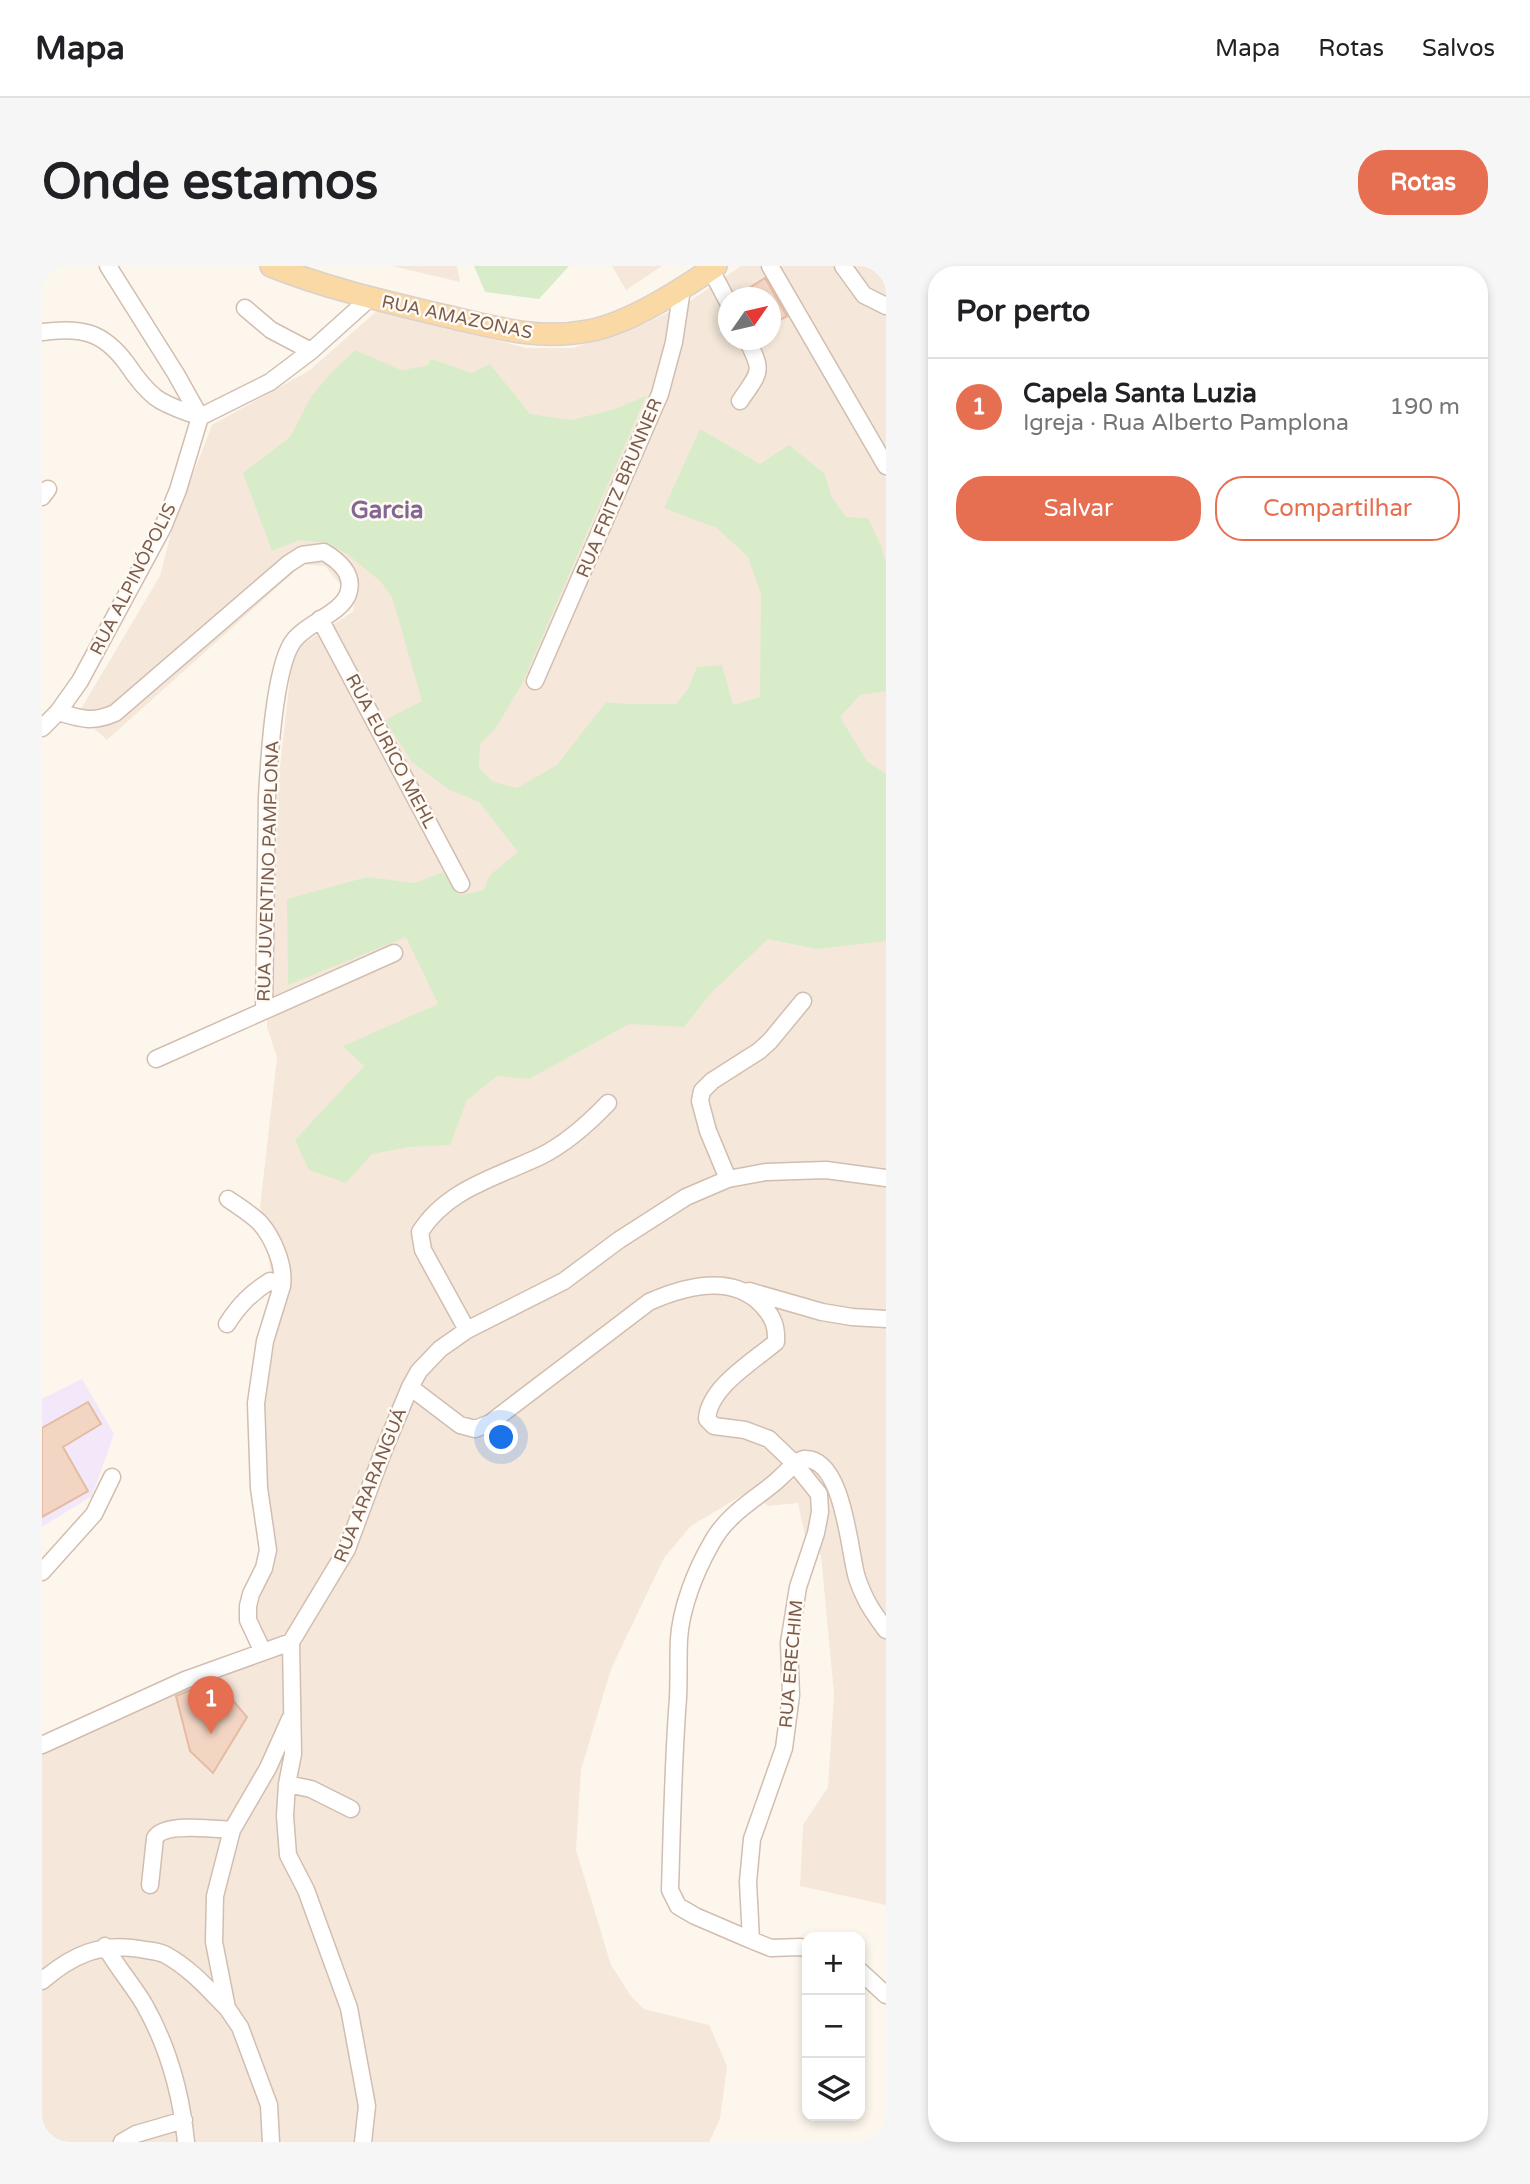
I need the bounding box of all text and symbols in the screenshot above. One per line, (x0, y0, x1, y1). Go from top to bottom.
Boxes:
text: Mapa (35, 29, 125, 68)
text: Mapa (1215, 34, 1280, 63)
text: Rotas (1318, 34, 1384, 63)
text: Salvos (1422, 34, 1495, 63)
button: Rotas (1358, 150, 1488, 215)
text: Onde estamos (42, 153, 378, 212)
north arrow (718, 287, 781, 350)
street label: RUA AMAZONAS (380, 290, 534, 344)
text: Por perto (956, 293, 1090, 330)
text: Capela Santa Luzia (1023, 378, 1257, 409)
text: 1 (972, 393, 986, 421)
text: 190 m (1390, 393, 1460, 421)
street label: RUA FRITZ BRUNNER (571, 395, 667, 581)
text: Igreja · Rua Alberto Pamplona (1023, 409, 1349, 437)
button: Salvar (956, 476, 1201, 541)
button: Compartilhar (1215, 476, 1460, 541)
district label: Garcia (351, 496, 423, 525)
street label: RUA ALPINÓPOLIS (85, 499, 181, 659)
street label: RUA EURICO MEHL (341, 670, 441, 832)
street label: RUA JUVENTINO PAMPLONA (252, 740, 284, 1002)
street label: RUA ARARANGUÁ (329, 1404, 411, 1566)
your location (484, 1420, 518, 1454)
street label: RUA ERECHIM (774, 1599, 808, 1729)
pin: 1 (188, 1676, 234, 1734)
map controls (802, 1932, 865, 2121)
button: + (802, 1932, 865, 1995)
button: − (802, 1995, 865, 2058)
button: layers (802, 2058, 865, 2121)

